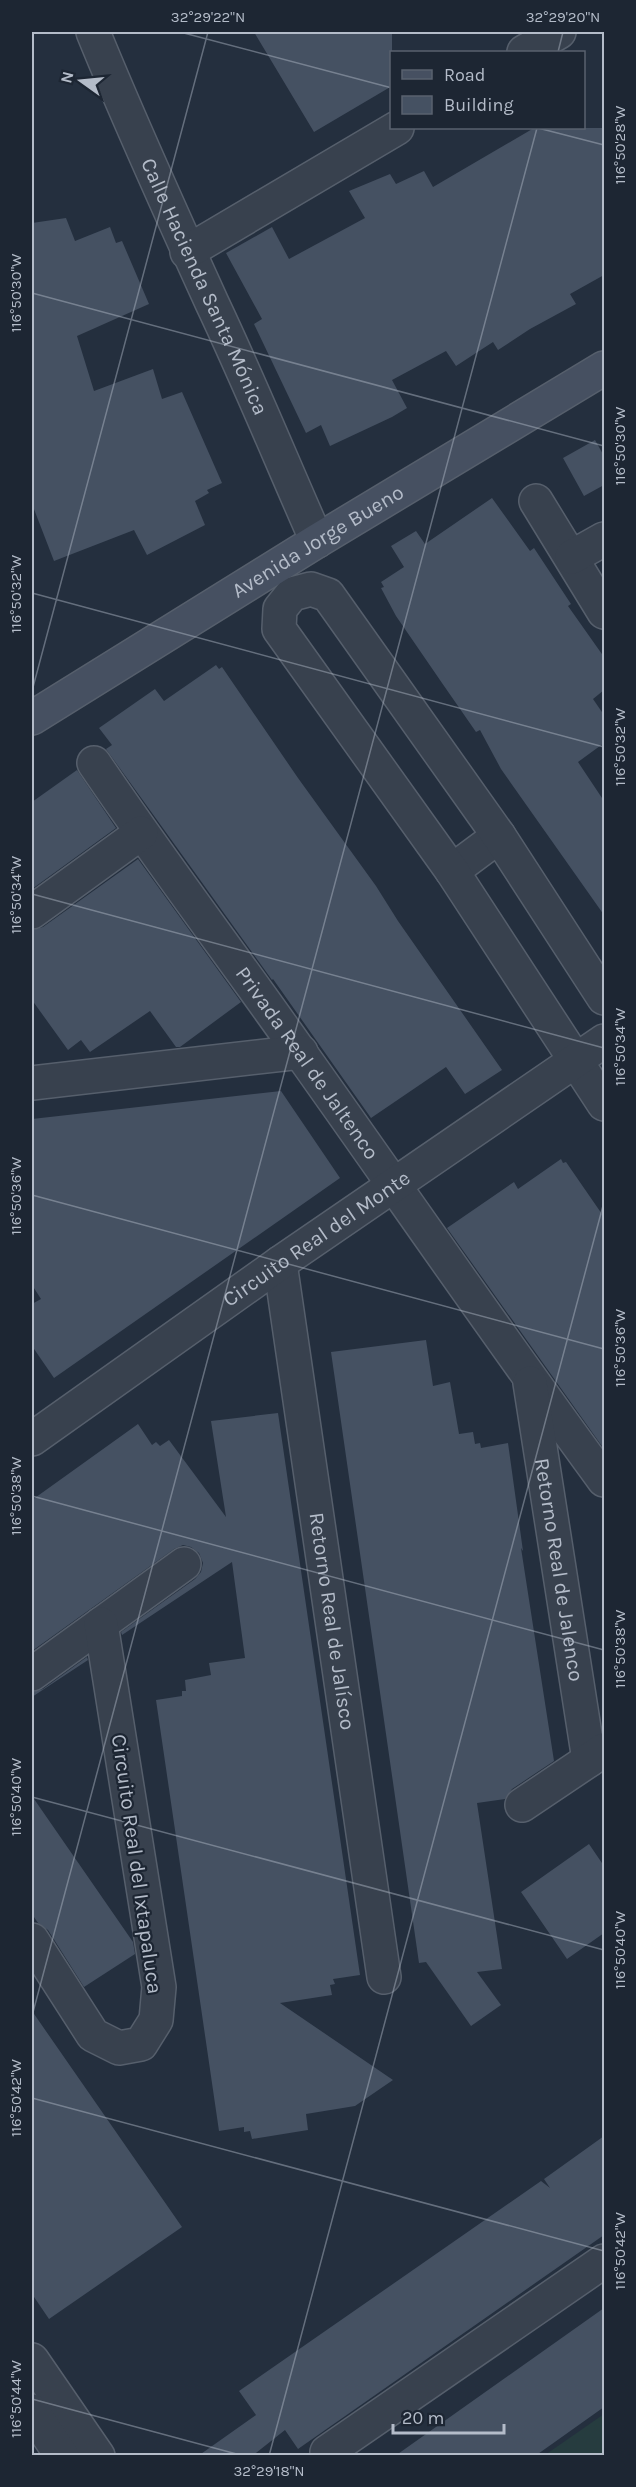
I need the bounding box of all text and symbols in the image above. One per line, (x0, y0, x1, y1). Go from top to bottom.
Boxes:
text: 32°29'22"N (171, 8, 245, 26)
text: 32°29'20"N (526, 8, 600, 26)
north arrow (51, 51, 111, 111)
legend (390, 51, 585, 129)
text: Road (444, 64, 485, 86)
text: N (56, 69, 78, 85)
text: Building (444, 94, 514, 116)
text: 116°50'28"W (611, 105, 629, 184)
street label: Calle Hacienda Santa Mónica (136, 154, 273, 419)
text: 116°50'30"W (7, 253, 25, 332)
text: 116°50'30"W (611, 406, 629, 485)
street label: Avenida Jorge Bueno (228, 480, 408, 603)
text: 116°50'32"W (7, 554, 25, 633)
text: 116°50'32"W (611, 707, 629, 786)
text: 116°50'34"W (7, 855, 25, 934)
street label: Privada Real de Jaltenco (231, 962, 384, 1164)
text: 116°50'34"W (611, 1007, 629, 1086)
text: 116°50'36"W (7, 1156, 25, 1235)
street label: Circuito Real del Monte (218, 1166, 415, 1312)
text: 116°50'36"W (611, 1308, 629, 1387)
text: 116°50'38"W (7, 1456, 25, 1536)
street label: Retorno Real de Jalenco (530, 1456, 589, 1683)
street label: Retorno Real de Jalísco (304, 1511, 360, 1732)
text: 116°50'38"W (611, 1609, 629, 1689)
street label: Circuito Real del Ixtapaluca (107, 1733, 167, 1995)
text: 116°50'40"W (7, 1757, 25, 1836)
text: 116°50'40"W (611, 1910, 629, 1989)
text: 116°50'42"W (7, 2058, 25, 2137)
text: 116°50'42"W (611, 2211, 629, 2290)
text: 116°50'44"W (7, 2360, 25, 2438)
scale bar (393, 2397, 504, 2435)
text: 20 m (402, 2407, 444, 2429)
text: 32°29'18"N (233, 2462, 305, 2480)

